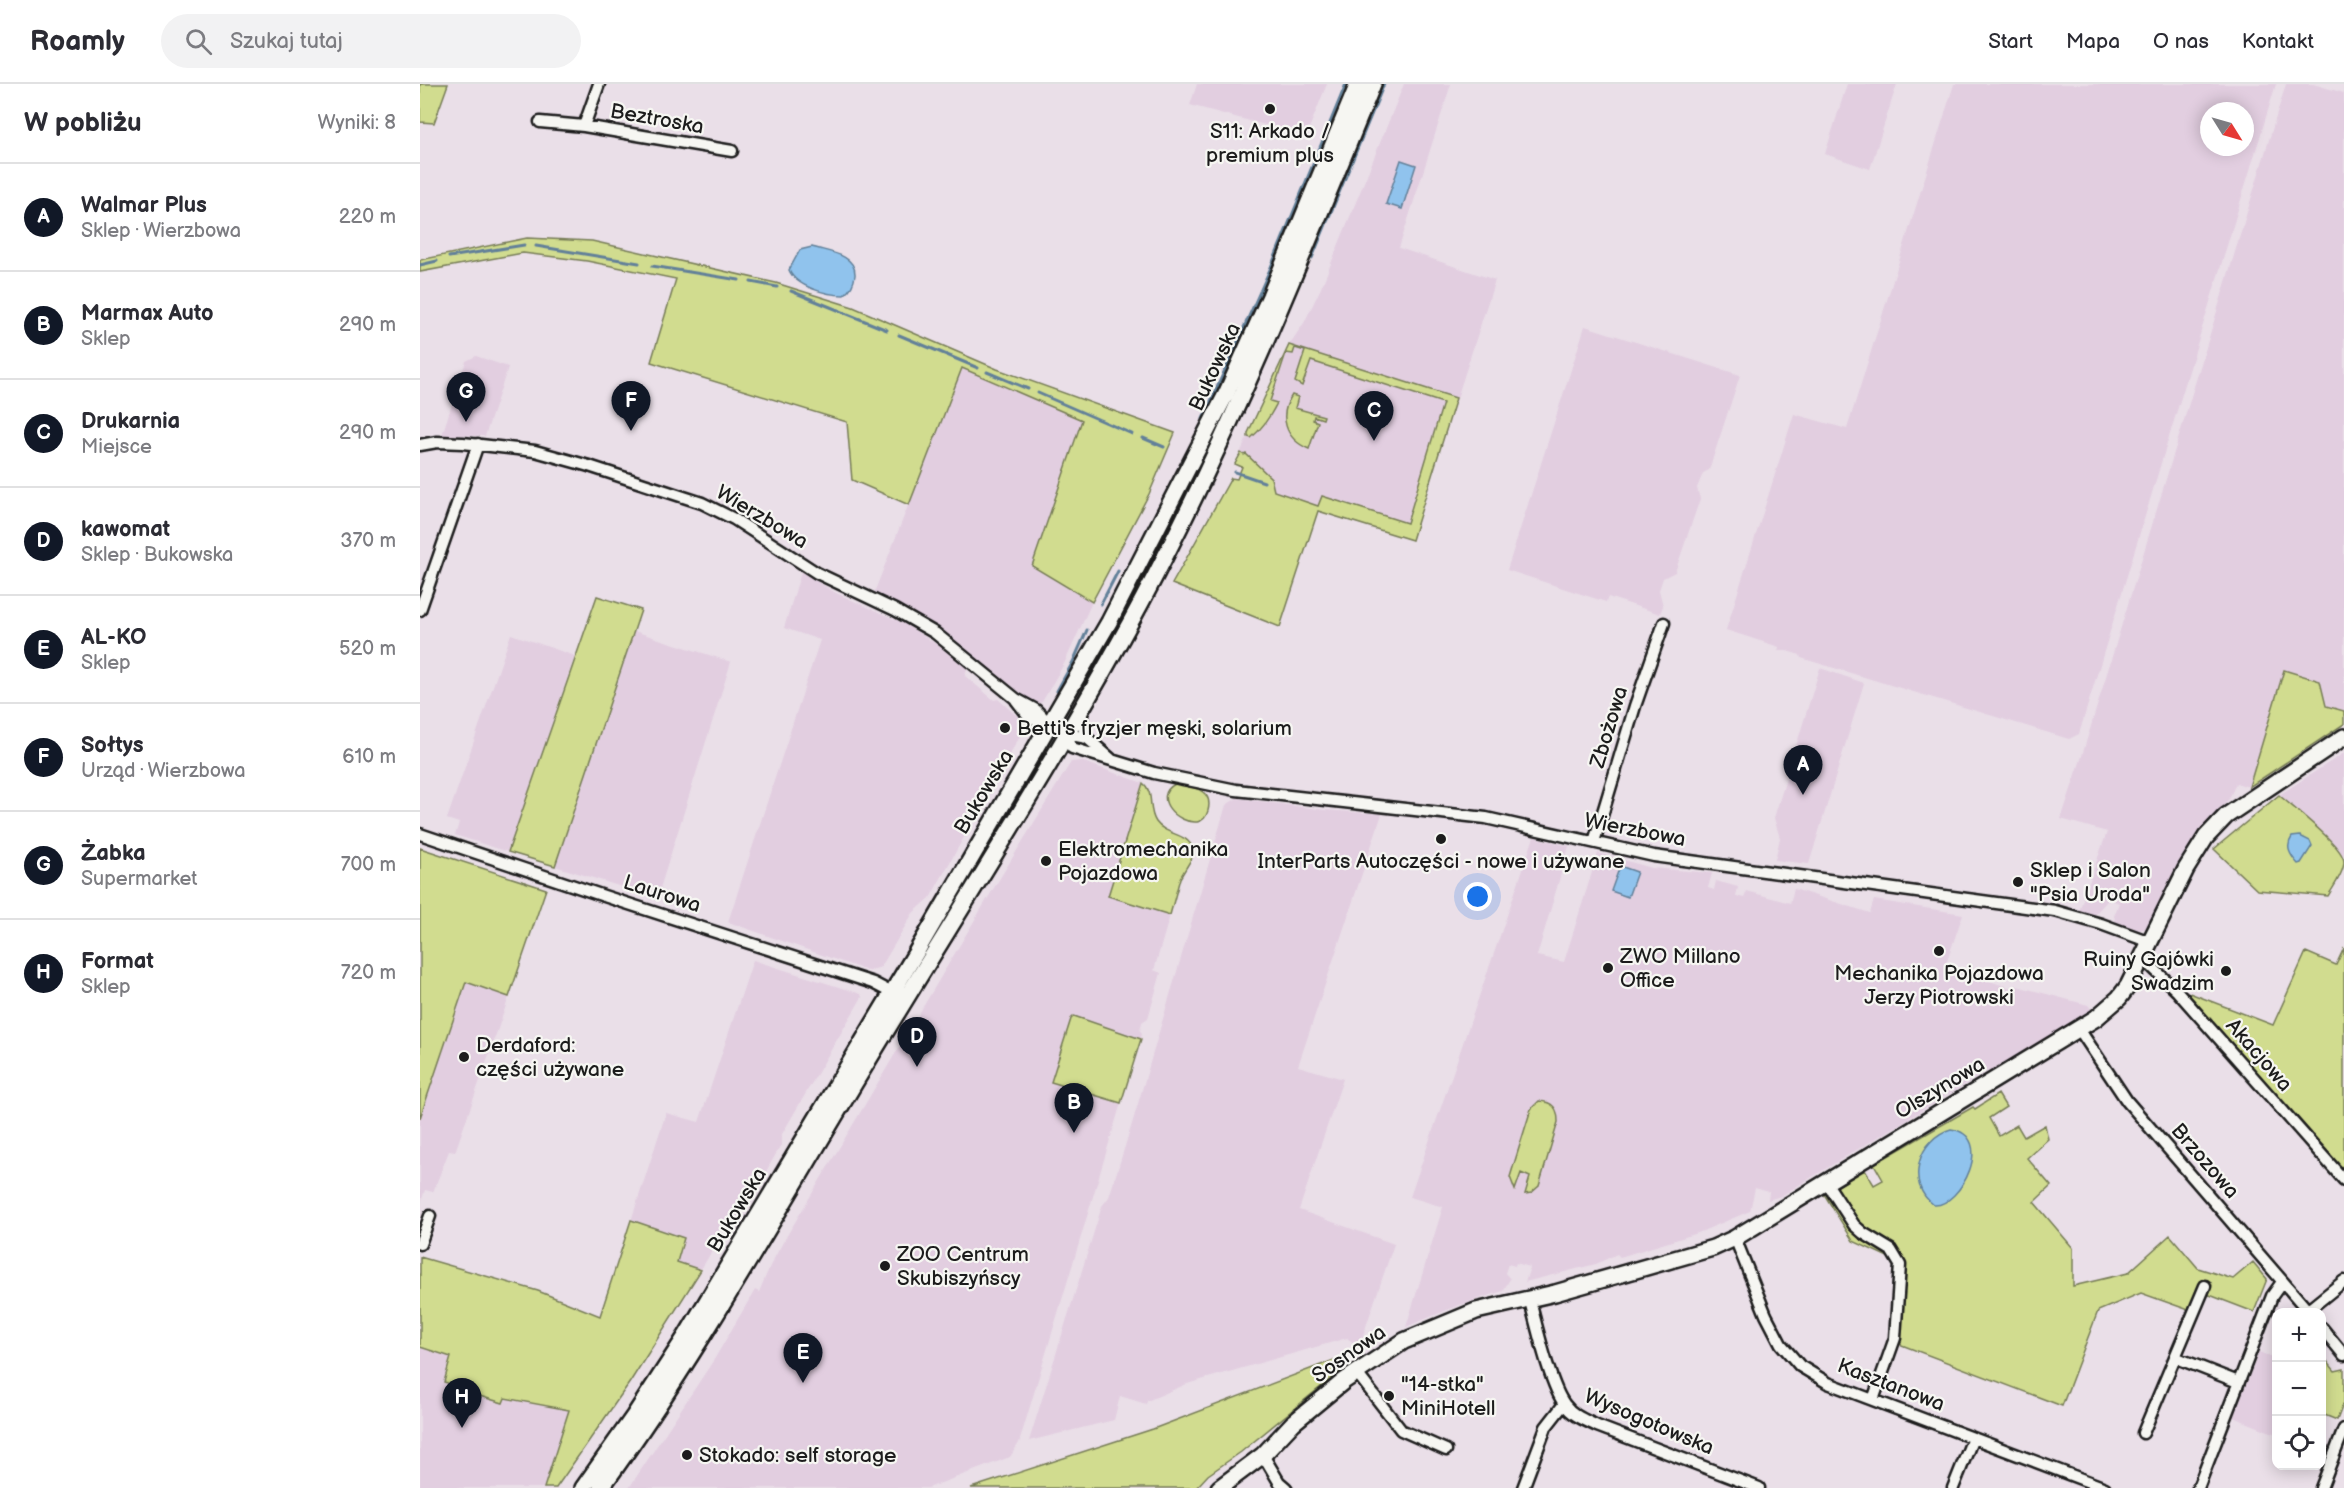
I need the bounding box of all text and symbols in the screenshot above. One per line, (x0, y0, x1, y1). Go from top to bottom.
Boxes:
search box (161, 14, 581, 68)
text: Roamly (30, 25, 125, 58)
icon: search (182, 25, 215, 58)
text: Szukaj tutaj (230, 28, 343, 55)
text: Start (1988, 29, 2033, 54)
text: Mapa (2066, 29, 2120, 54)
text: O nas (2153, 29, 2209, 54)
text: Kontakt (2242, 29, 2314, 54)
street label: Beztroska (608, 98, 706, 140)
marker: S11: Arkado / premium plus (1263, 102, 1277, 116)
north arrow (2200, 102, 2254, 156)
text: W pobliżu (24, 108, 142, 139)
text: Wyniki: 8 (317, 111, 396, 135)
place label: S11: Arkado / premium plus (1206, 119, 1334, 168)
text: Walmar Plus (81, 192, 207, 219)
text: A (37, 205, 50, 229)
text: 220 m (339, 205, 396, 229)
text: Sklep · Wierzbowa (81, 219, 241, 243)
text: Marmax Auto (81, 300, 214, 327)
text: B (36, 313, 51, 337)
text: 290 m (339, 313, 396, 337)
street label: Bukowska (1184, 319, 1246, 415)
text: Sklep (81, 327, 131, 351)
pin: G (446, 372, 486, 422)
pin: F (612, 382, 650, 431)
pin: C (1354, 392, 1394, 441)
text: Drukarnia (81, 408, 180, 435)
text: C (36, 421, 51, 445)
text: 290 m (339, 421, 396, 445)
text: Miejsce (81, 435, 152, 459)
street label: Wierzbowa (711, 480, 813, 554)
text: kawomat (81, 516, 170, 543)
text: D (37, 529, 50, 553)
text: 370 m (340, 529, 396, 553)
text: Sklep · Bukowska (81, 543, 233, 567)
text: AL-KO (81, 624, 146, 651)
text: E (37, 637, 50, 661)
text: 520 m (339, 637, 396, 661)
text: Sklep (81, 651, 131, 675)
street label: Zbożowa (1584, 683, 1633, 772)
place label: Betti's fryzjer męski, solarium (1017, 716, 1292, 741)
marker: Betti's fryzjer męski, solarium (998, 721, 1012, 735)
text: Sołtys (81, 732, 144, 759)
text: F (37, 745, 50, 769)
text: 610 m (342, 745, 396, 769)
street label: Bukowska (949, 745, 1019, 839)
pin: A (1784, 746, 1822, 795)
text: Urząd · Wierzbowa (81, 759, 246, 783)
street label: Wierzbowa (1582, 808, 1688, 852)
marker: InterParts Autoczęści - nowe i używane (1434, 832, 1448, 846)
place label: Elektromechanika Pojazdowa (1058, 837, 1228, 886)
text: Żabka (81, 840, 146, 867)
place label: InterParts Autoczęści - nowe i używane (1258, 849, 1624, 874)
text: G (36, 853, 51, 877)
text: 700 m (341, 853, 396, 877)
marker: Elektromechanika Pojazdowa (1039, 854, 1053, 868)
place label: Sklep i Salon "Psia Uroda" (2030, 858, 2151, 907)
text: Supermarket (81, 867, 197, 891)
street label: Laurowa (620, 870, 704, 918)
marker: Sklep i Salon "Psia Uroda" (2011, 875, 2025, 889)
your location (1463, 882, 1492, 911)
place label: ZWO Millano Office (1619, 944, 1741, 993)
marker: Mechanika Pojazdowa Jerzy Piotrowski (1932, 944, 1946, 958)
place label: Ruiny Gajówki Swadzim (2083, 947, 2214, 996)
text: Format (81, 948, 154, 975)
text: H (36, 961, 51, 985)
text: 720 m (341, 961, 396, 985)
marker: ZWO Millano Office (1601, 961, 1615, 975)
place label: Mechanika Pojazdowa Jerzy Piotrowski (1834, 961, 2044, 1010)
marker: Ruiny Gajówki Swadzim (2219, 964, 2233, 978)
text: Sklep (81, 975, 131, 999)
street label: Akacjowa (2221, 1013, 2297, 1097)
pin: D (898, 1018, 936, 1067)
place label: Derdaford: części używane (476, 1033, 624, 1082)
marker: Derdaford: części używane (457, 1050, 471, 1064)
street label: Olszynowa (1891, 1052, 1989, 1124)
pin: B (1054, 1084, 1094, 1133)
street label: Brzozowa (2166, 1118, 2244, 1204)
street label: Bukowska (702, 1163, 772, 1257)
place label: ZOO Centrum Skubiszyńscy (896, 1242, 1029, 1291)
marker: ZOO Centrum Skubiszyńscy (878, 1259, 892, 1273)
map controls (2272, 1308, 2326, 1470)
button: + (2272, 1308, 2326, 1362)
street label: Sosnowa (1307, 1320, 1391, 1388)
pin: E (784, 1334, 823, 1383)
street label: Kasztanowa (1834, 1353, 1948, 1417)
button: − (2272, 1362, 2326, 1416)
place label: "14-stka" MiniHotell (1401, 1372, 1495, 1421)
pin: H (442, 1378, 482, 1428)
street label: Wysogotowska (1580, 1383, 1718, 1461)
marker: "14-stka" MiniHotell (1382, 1389, 1396, 1403)
button: locate (2272, 1416, 2326, 1470)
place label: Stokado: self storage (699, 1443, 897, 1468)
marker: Stokado: self storage (680, 1448, 694, 1462)

